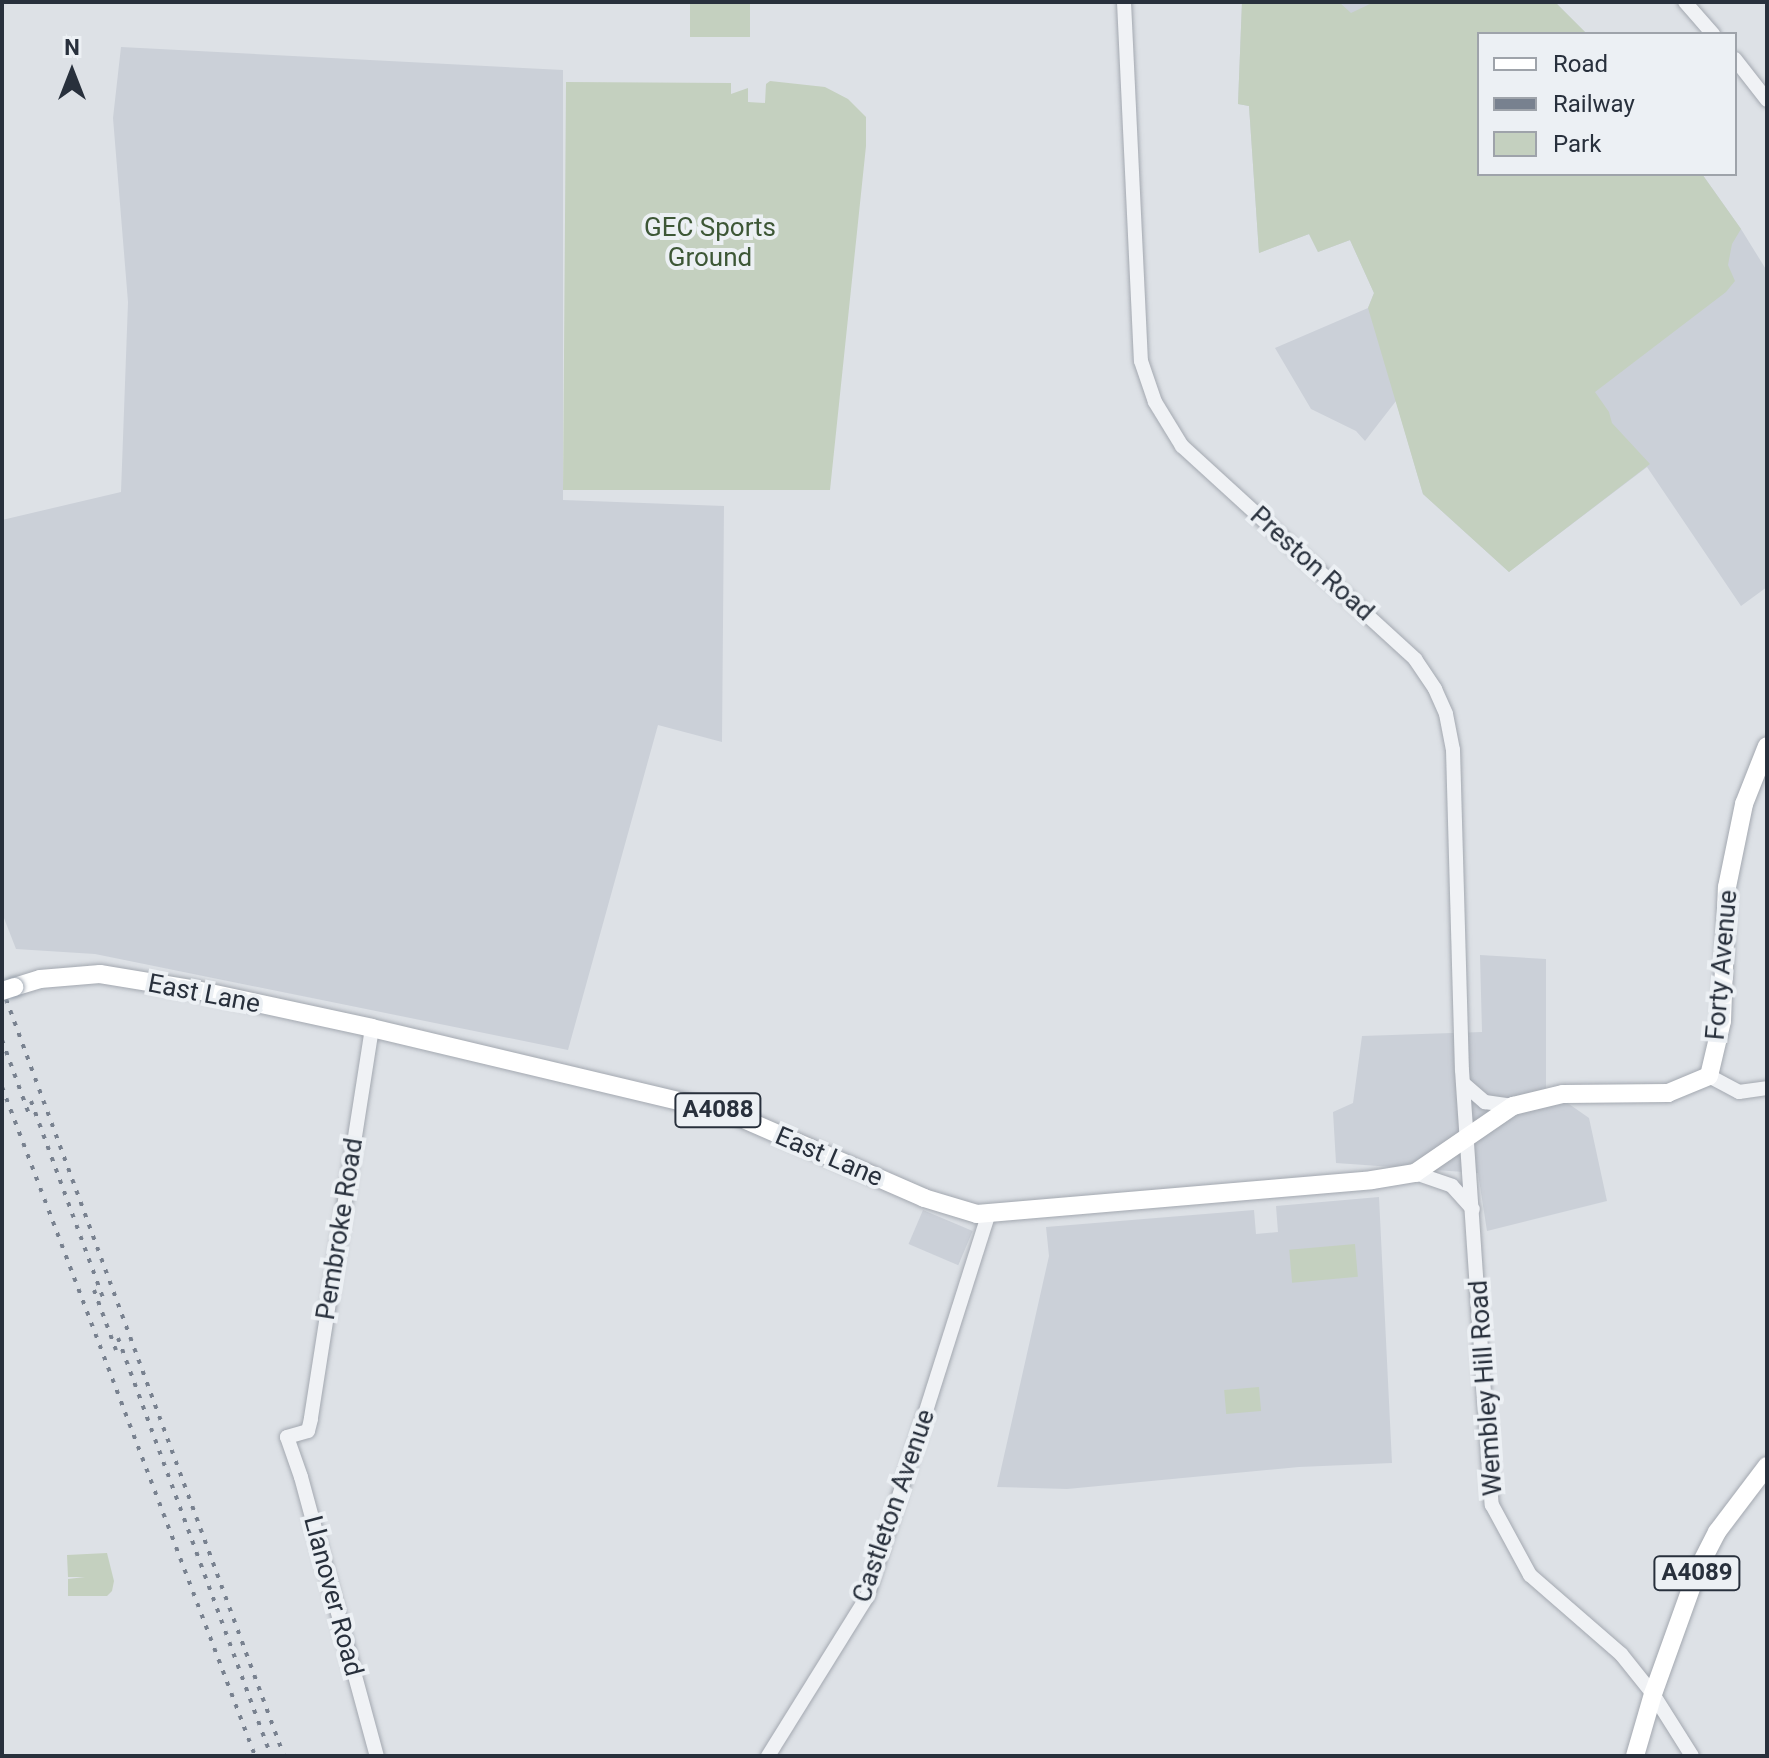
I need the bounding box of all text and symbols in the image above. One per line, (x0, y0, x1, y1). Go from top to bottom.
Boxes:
north arrow (32, 32, 112, 112)
legend (1477, 32, 1737, 176)
text: N (64, 35, 80, 60)
text: Road (1553, 50, 1608, 78)
text: Railway (1553, 90, 1635, 118)
text: Park (1553, 130, 1601, 158)
park label: GEC Sports Ground (644, 212, 776, 274)
street label: Preston Road (1244, 500, 1380, 628)
street label: Forty Avenue (1700, 889, 1744, 1041)
street label: East Lane (145, 968, 263, 1020)
road number: A4088 (674, 1090, 762, 1130)
street label: East Lane (771, 1120, 887, 1194)
street label: Pembroke Road (310, 1136, 370, 1322)
street label: Wembley Hill Road (1463, 1279, 1509, 1497)
street label: Castleton Avenue (846, 1405, 942, 1607)
street label: Llanover Road (297, 1512, 369, 1680)
road number: A4089 (1653, 1553, 1741, 1593)

